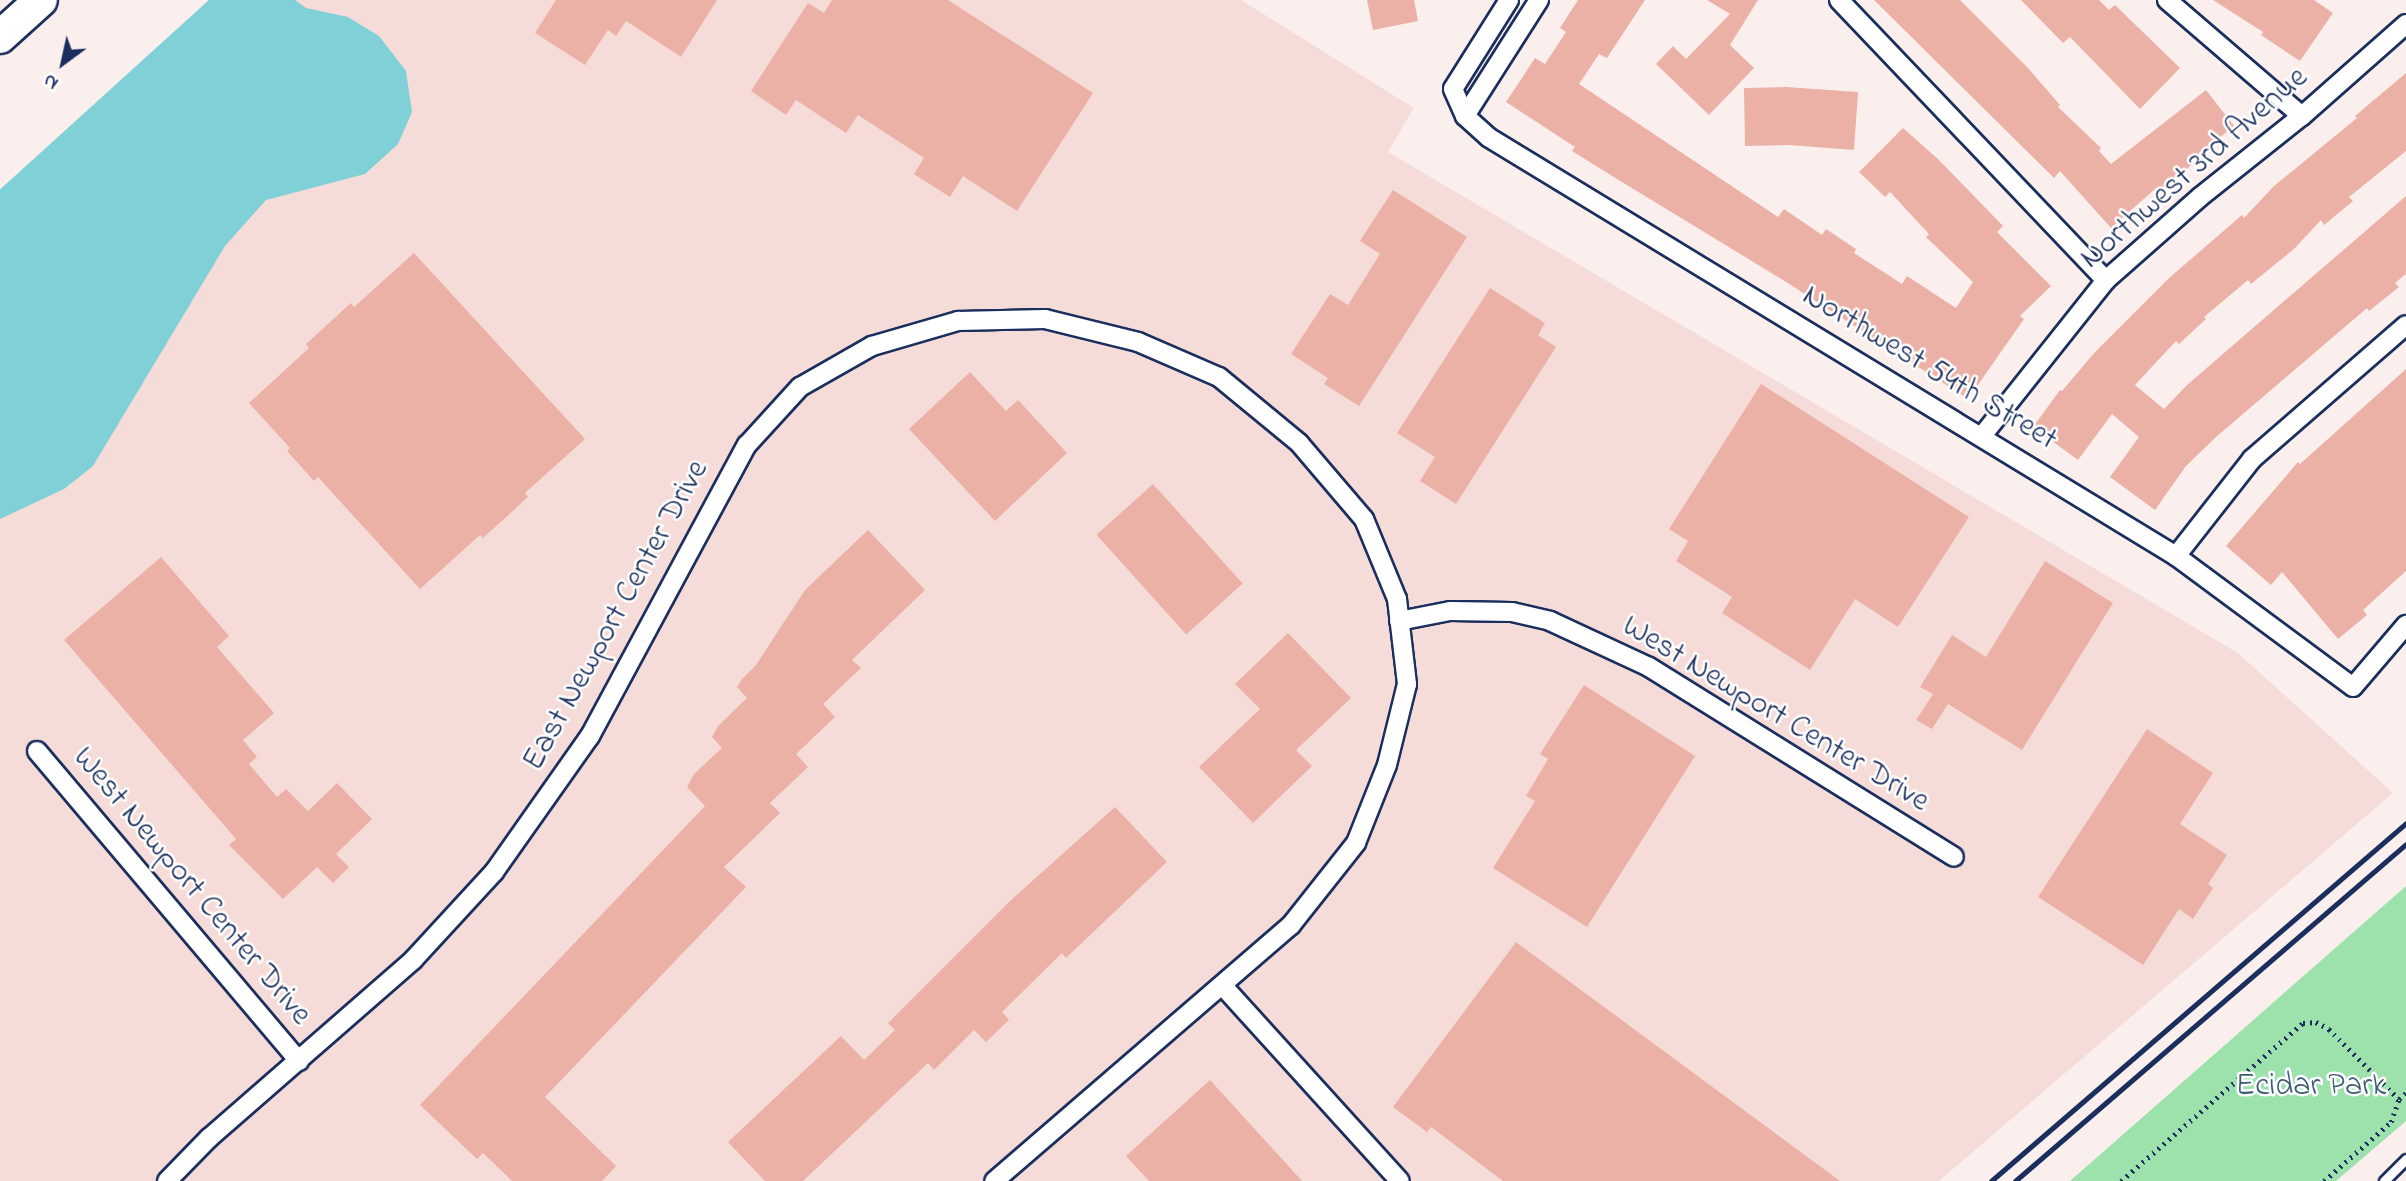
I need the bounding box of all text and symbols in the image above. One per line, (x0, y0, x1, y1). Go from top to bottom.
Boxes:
north arrow (28, 28, 98, 98)
street label: Northwest 3rd Avenue (2073, 60, 2317, 278)
text: N (39, 66, 64, 96)
street label: Northwest 54th Street (1795, 278, 2063, 460)
street label: East Newport Center Drive (516, 454, 718, 778)
street label: West Newport Center Drive (1615, 608, 1935, 822)
street label: West Newport Center Drive (63, 740, 319, 1034)
park label: Ecidar Park (2236, 1068, 2386, 1106)

